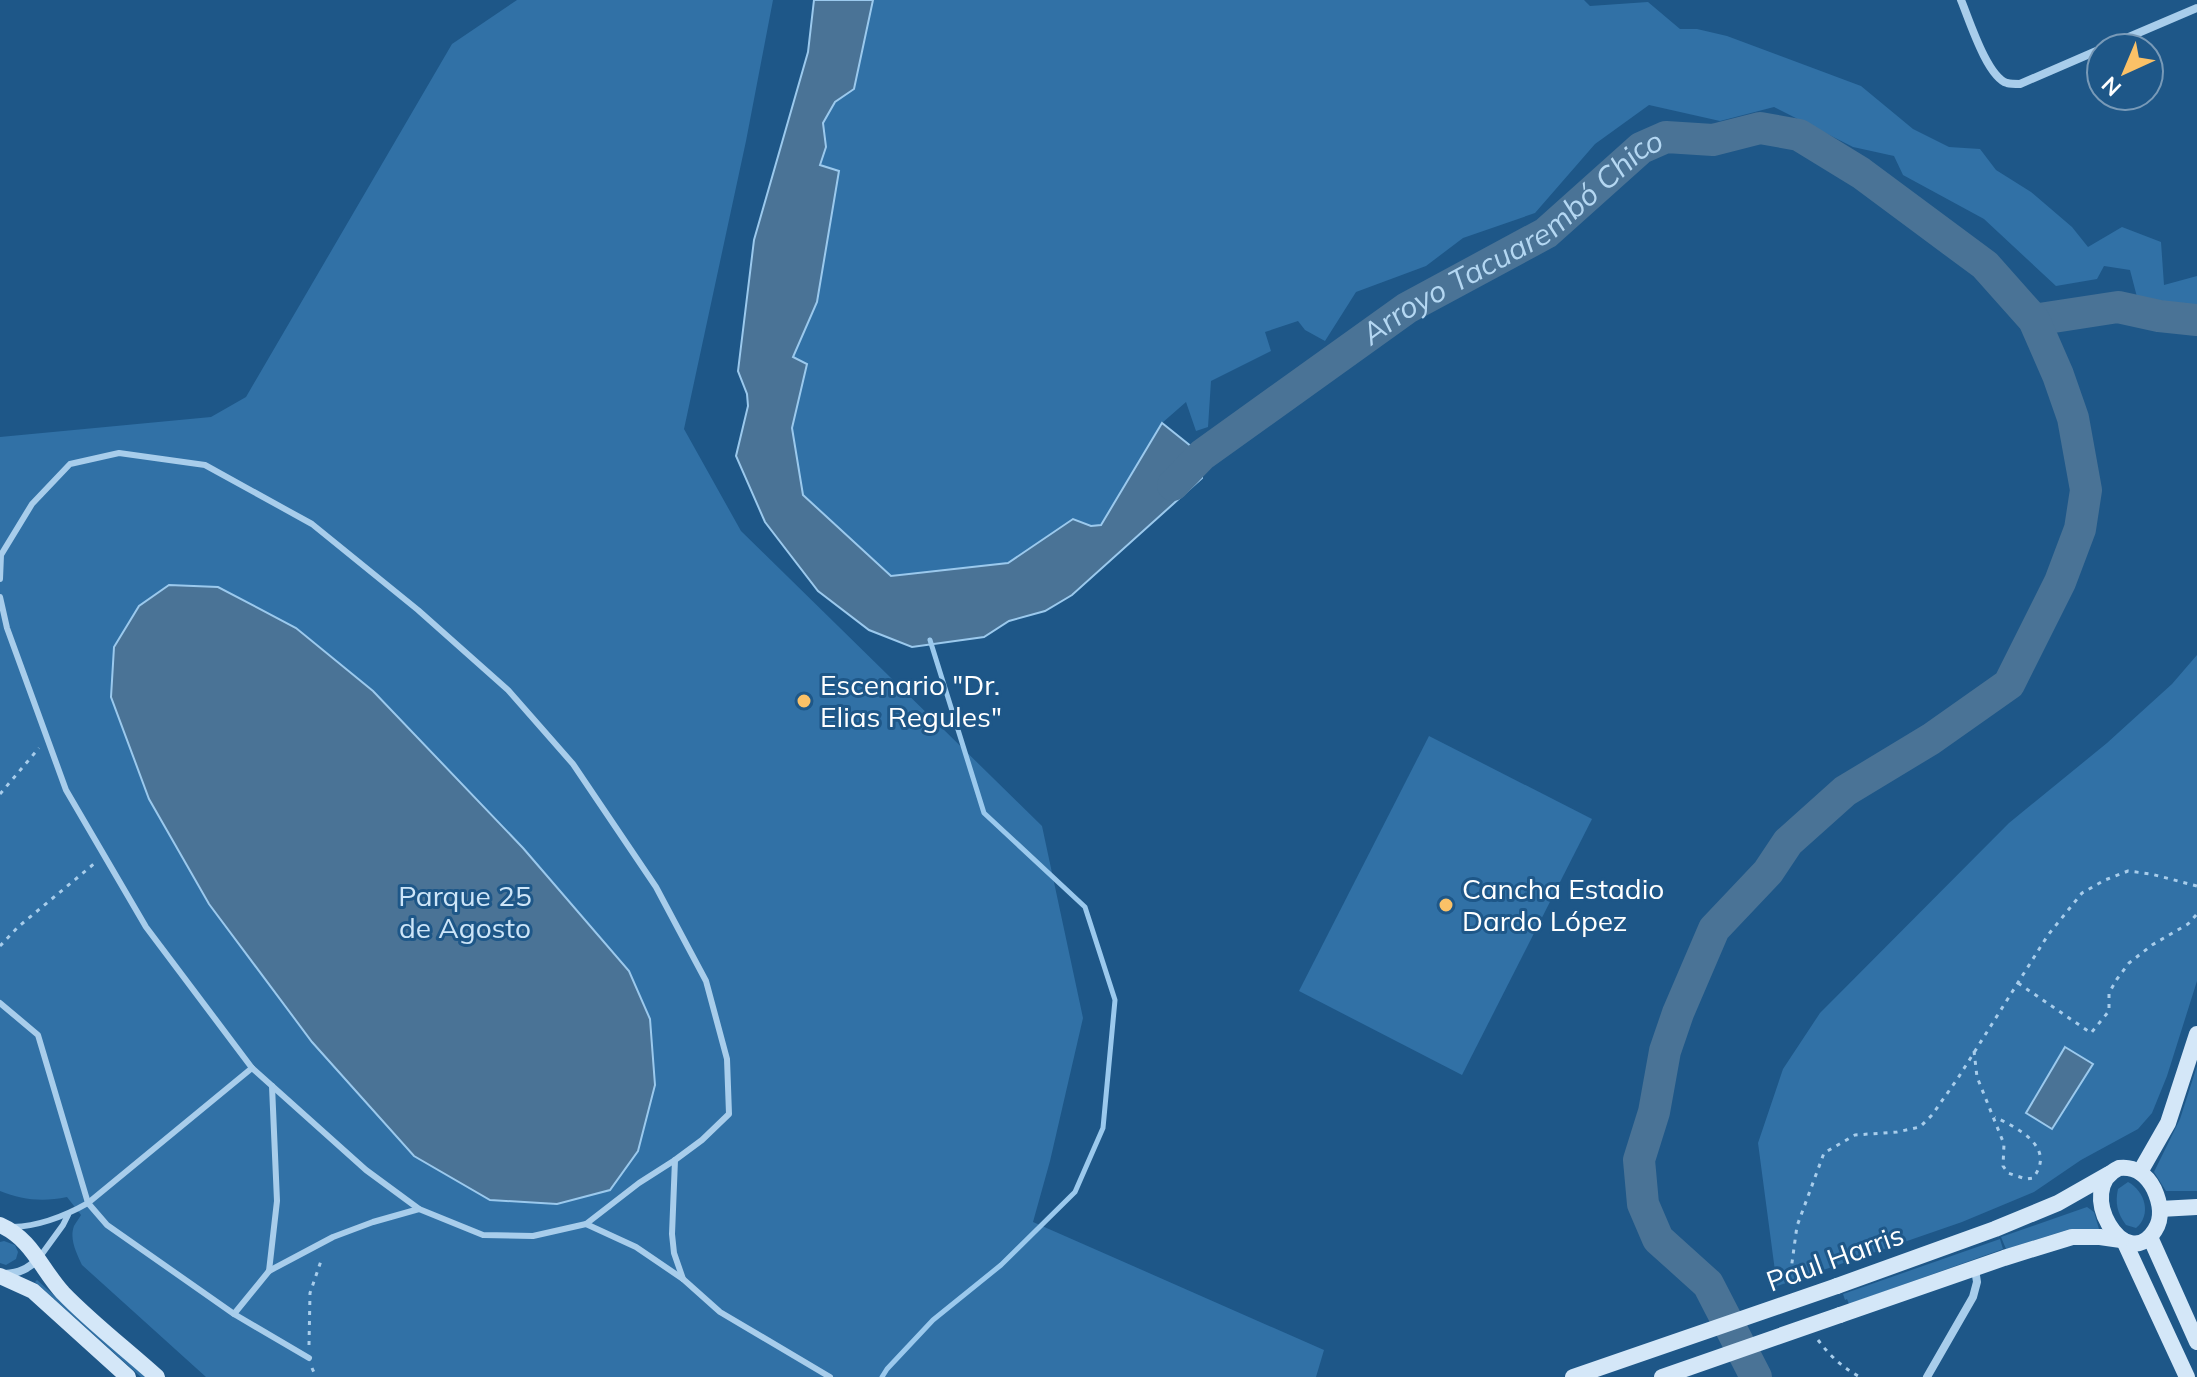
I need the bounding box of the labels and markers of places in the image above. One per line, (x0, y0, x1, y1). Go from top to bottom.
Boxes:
place label: Escenario "Dr. Elias Regules" (820, 667, 1002, 734)
marker: Escenario "Dr. Elias Regules" (795, 692, 813, 710)
place label: Cancha Estadio Dardo López (1462, 871, 1664, 938)
marker: Cancha Estadio Dardo López (1437, 896, 1455, 914)

